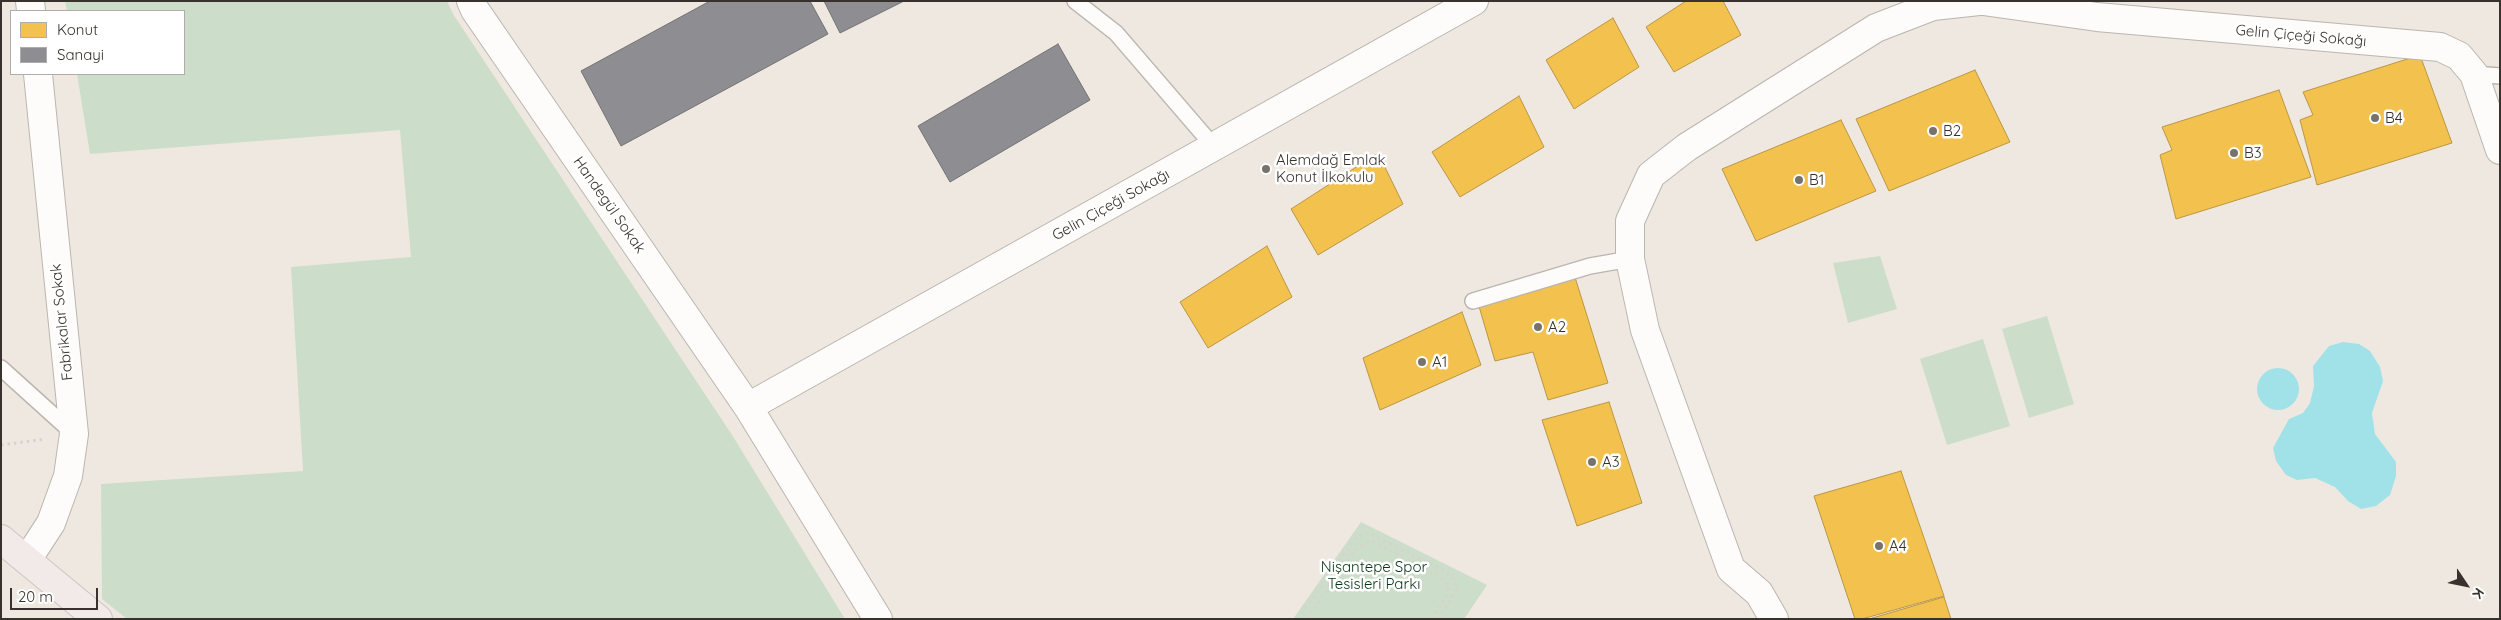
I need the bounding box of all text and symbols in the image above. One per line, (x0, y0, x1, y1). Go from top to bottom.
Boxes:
legend (10, 10, 185, 75)
text: Konut (57, 20, 98, 39)
street label: Gelin Çiçeği Sokağı (2235, 21, 2367, 51)
text: Sanayi (57, 45, 104, 64)
place label: B4 (2385, 109, 2403, 127)
marker: B4 (2369, 112, 2381, 124)
place label: B2 (1943, 122, 1961, 140)
marker: B2 (1927, 125, 1939, 137)
place label: B3 (2244, 144, 2262, 162)
marker: B3 (2228, 147, 2240, 159)
place label: Alemdağ Emlak Konut İlkokulu (1276, 151, 1386, 186)
street label: Handegül Sokak (569, 153, 649, 257)
marker: Alemdağ Emlak Konut İlkokulu (1260, 163, 1272, 175)
street label: Gelin Çiçeği Sokağı (1049, 165, 1173, 245)
place label: B1 (1809, 171, 1824, 189)
marker: B1 (1793, 174, 1805, 186)
street label: Fabrikalar Sokak (47, 263, 77, 381)
place label: A2 (1548, 318, 1566, 336)
marker: A2 (1532, 321, 1544, 333)
place label: A1 (1432, 353, 1447, 371)
marker: A1 (1416, 356, 1428, 368)
place label: A3 (1602, 453, 1620, 471)
marker: A3 (1586, 456, 1598, 468)
place label: A4 (1889, 537, 1907, 555)
marker: A4 (1873, 540, 1885, 552)
park label: Nişantepe Spor Tesisleri Parkı (1321, 558, 1427, 593)
north arrow (2441, 560, 2491, 610)
scale bar (12, 578, 100, 610)
text: K (2468, 585, 2488, 602)
text: 20 m (18, 587, 53, 606)

